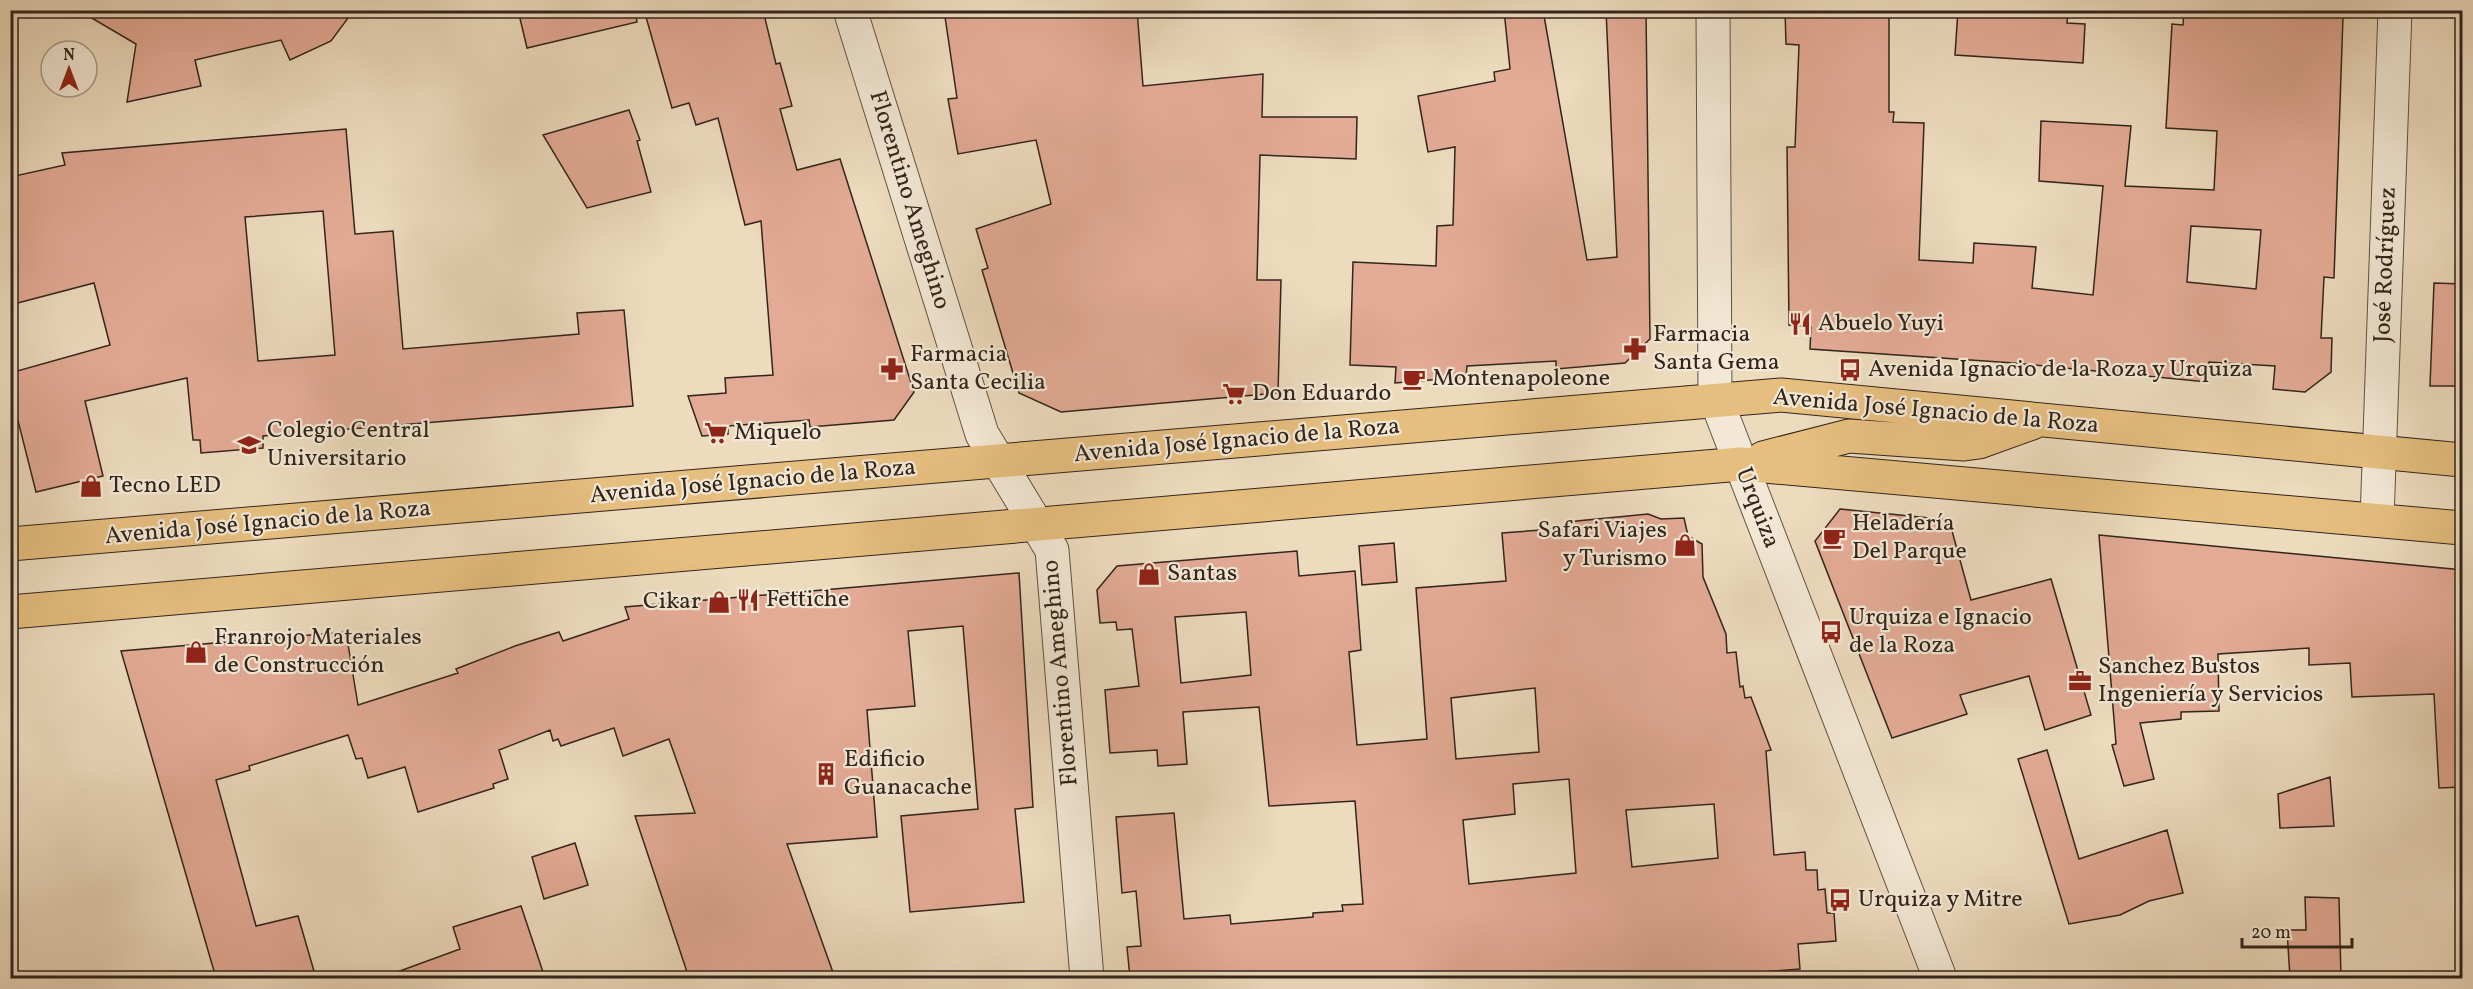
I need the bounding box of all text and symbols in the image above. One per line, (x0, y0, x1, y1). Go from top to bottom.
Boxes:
north arrow (39, 39, 99, 99)
text: N (63, 45, 75, 67)
street label: Florentino Ameghino (860, 86, 958, 314)
street label: José Rodríguez (2366, 187, 2406, 343)
place label: Abuelo Yuyi (1818, 307, 1944, 341)
restaurant icon: Abuelo Yuyi (1787, 311, 1813, 337)
place label: Farmacia Santa Gema (1653, 318, 1780, 380)
pharmacy icon: Farmacia Santa Gema (1622, 336, 1648, 362)
place label: Farmacia Santa Cecilia (910, 338, 1046, 400)
place label: Avenida Ignacio de la Roza y Urquiza (1868, 353, 2253, 387)
pharmacy icon: Farmacia Santa Cecilia (879, 356, 905, 382)
bus stop icon: Avenida Ignacio de la Roza y Urquiza (1837, 357, 1863, 383)
place label: Montenapoleone (1432, 362, 1610, 396)
cafe icon: Montenapoleone (1401, 366, 1427, 392)
place label: Don Eduardo (1252, 377, 1391, 411)
supermarket icon: Don Eduardo (1221, 381, 1247, 407)
street label: Avenida José Ignacio de la Roza (1772, 381, 2100, 443)
street label: Avenida José Ignacio de la Roza (1073, 410, 1401, 472)
place label: Colegio Central Universitario (267, 414, 430, 476)
place label: Miquelo (734, 416, 822, 450)
supermarket icon: Miquelo (703, 420, 729, 446)
school or university icon: Colegio Central Universitario (236, 432, 262, 458)
street label: Avenida José Ignacio de la Roza (589, 451, 917, 513)
street label: Urquiza (1726, 463, 1788, 553)
place label: Tecno LED (109, 469, 221, 503)
shop icon: Tecno LED (78, 473, 104, 499)
street label: Avenida José Ignacio de la Roza (104, 492, 432, 554)
place label: Heladería Del Parque (1852, 507, 1967, 569)
place label: Safari Viajes y Turismo (1537, 514, 1667, 576)
cafe icon: Heladería Del Parque (1821, 525, 1847, 551)
shop icon: Safari Viajes y Turismo (1672, 532, 1698, 558)
place label: Santas (1167, 557, 1237, 591)
street label: Florentino Ameghino (1034, 558, 1088, 788)
shop icon: Santas (1136, 561, 1162, 587)
place label: Fettiche (766, 583, 849, 617)
place label: Cikar (643, 585, 701, 619)
restaurant icon: Fettiche (735, 587, 761, 613)
shop icon: Cikar (706, 589, 732, 615)
place label: Urquiza e Ignacio de la Roza (1849, 601, 2032, 663)
bus stop icon: Urquiza e Ignacio de la Roza (1818, 619, 1844, 645)
place label: Franrojo Materiales de Construcción (214, 621, 422, 683)
shop icon: Franrojo Materiales de Construcción (183, 639, 209, 665)
place label: Sanchez Bustos Ingeniería y Servicios (2098, 650, 2323, 712)
office icon: Sanchez Bustos Ingeniería y Servicios (2067, 668, 2093, 694)
place label: Edificio Guanacache (844, 743, 972, 805)
building icon: Edificio Guanacache (813, 761, 839, 787)
place label: Urquiza y Mitre (1858, 883, 2023, 917)
bus stop icon: Urquiza y Mitre (1827, 887, 1853, 913)
scale bar (2242, 911, 2352, 949)
text: 20 m (2251, 921, 2291, 946)

